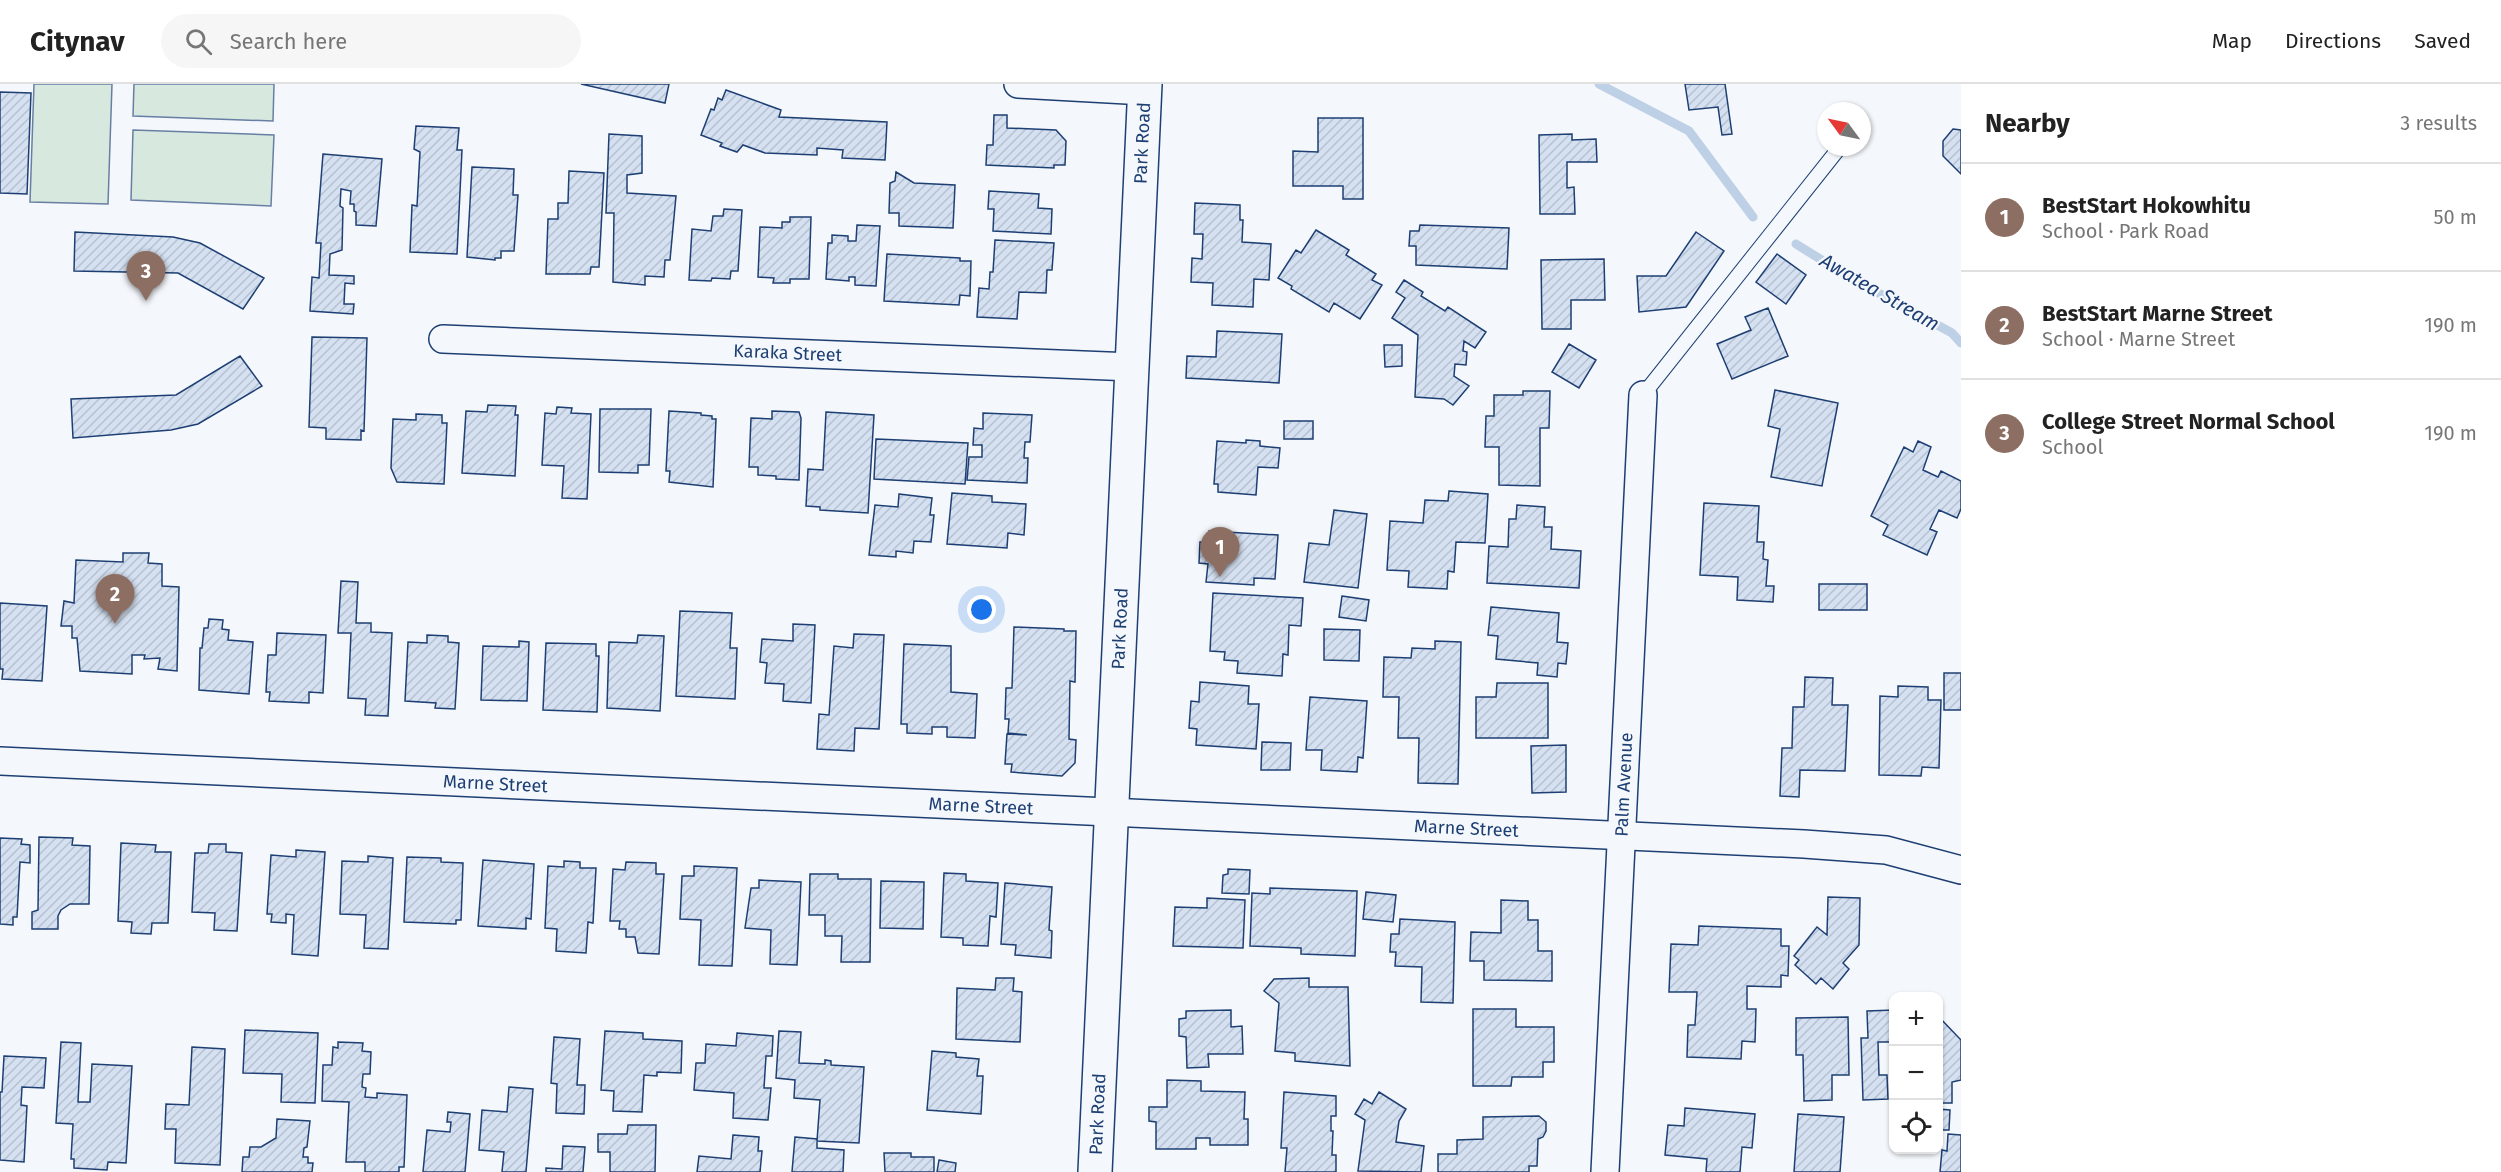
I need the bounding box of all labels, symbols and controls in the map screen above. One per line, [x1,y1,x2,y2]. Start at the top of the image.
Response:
search box [161,14,581,68]
text: Citynav [30,25,125,58]
icon: search [182,25,215,58]
text: Search here [230,28,347,55]
text: Map [2212,28,2252,54]
text: Directions [2285,28,2381,54]
text: Saved [2414,28,2471,54]
street label: Park Road [1129,102,1155,184]
north arrow [1817,102,1871,156]
text: Nearby [1985,108,2070,139]
text: 3 results [2400,111,2477,135]
text: BestStart Hokowhitu [2042,192,2251,219]
text: 1 [2000,205,2009,229]
text: 50 m [2433,205,2477,229]
text: School · Park Road [2042,219,2210,243]
water label: Awatea Stream [1815,248,1944,336]
pin: 3 [126,252,166,301]
text: BestStart Marne Street [2042,300,2272,327]
text: 2 [1999,313,2010,337]
text: 190 m [2424,313,2477,337]
text: School · Marne Street [2042,327,2235,351]
street label: Karaka Street [733,340,843,366]
text: College Street Normal School [2042,408,2335,435]
text: 3 [1999,421,2010,445]
text: 190 m [2424,421,2477,445]
text: School [2042,435,2103,459]
pin: 1 [1200,528,1240,577]
pin: 2 [96,574,134,624]
street label: Park Road [1107,587,1133,670]
your location [967,595,996,624]
street label: Palm Avenue [1610,732,1637,837]
street label: Marne Street [443,770,549,797]
street label: Marne Street [928,793,1034,820]
street label: Marne Street [1414,815,1520,842]
map controls [1889,992,1943,1154]
button: + [1889,992,1943,1046]
button: − [1889,1046,1943,1100]
street label: Park Road [1085,1073,1111,1155]
button: locate [1889,1100,1943,1154]

